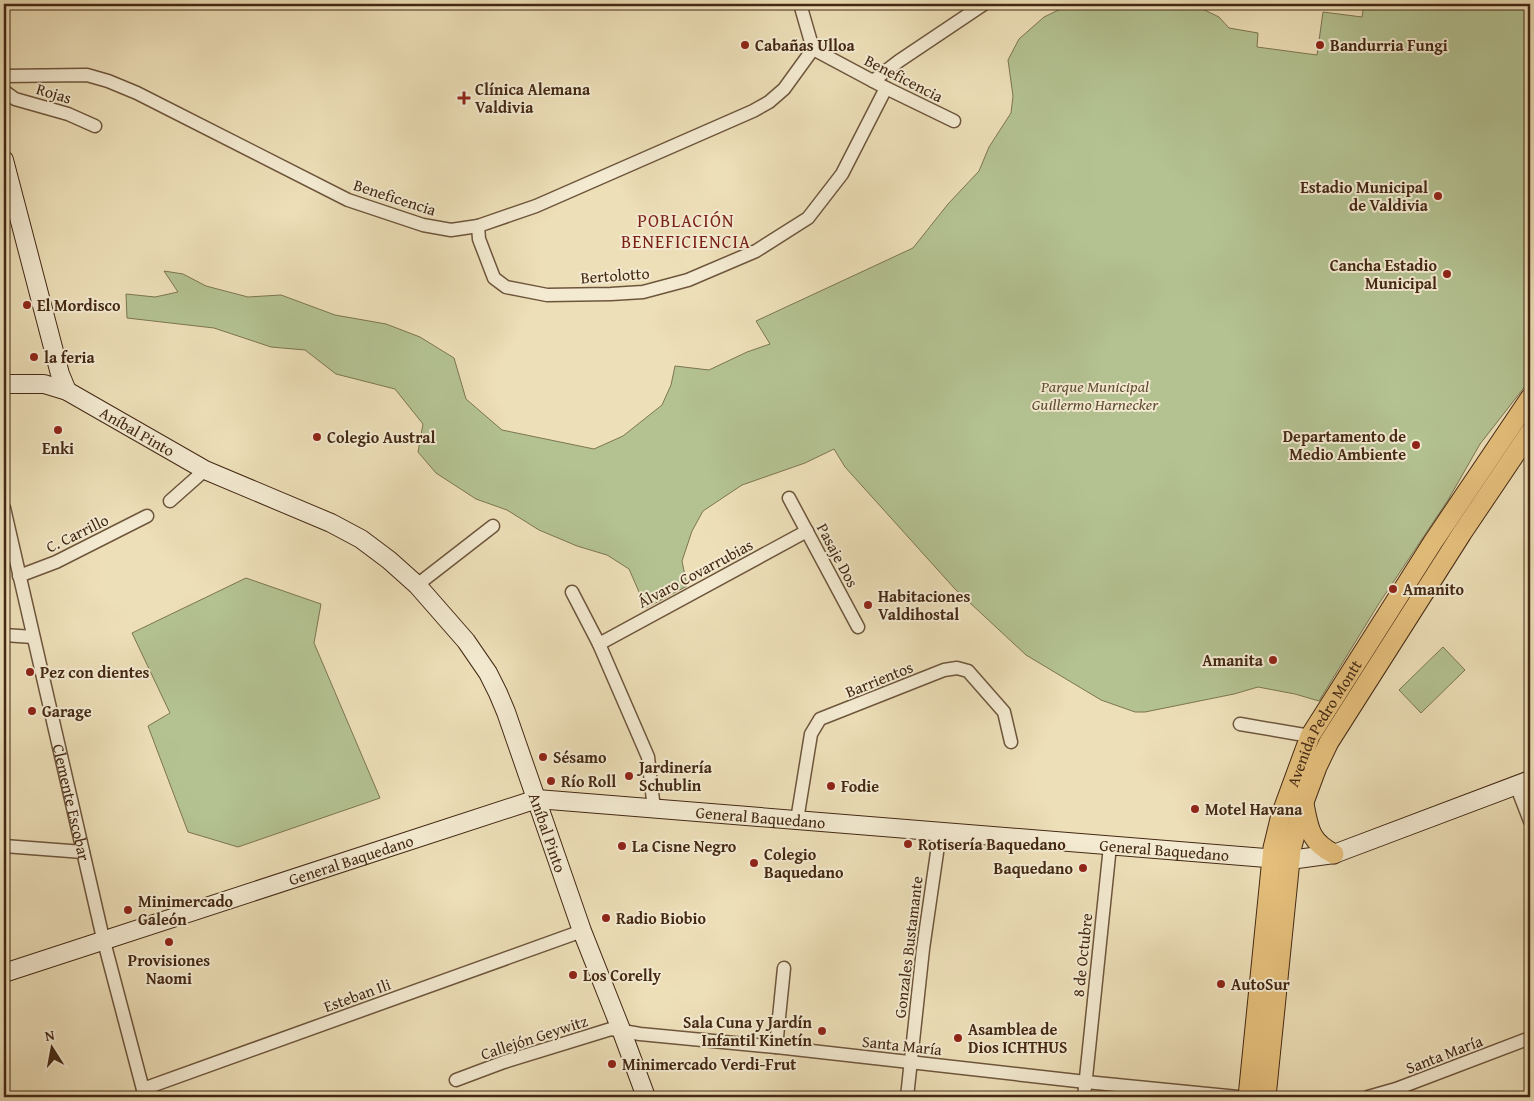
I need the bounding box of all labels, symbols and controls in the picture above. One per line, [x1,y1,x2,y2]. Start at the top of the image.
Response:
place label: Cabañas Ulloa [755,33,855,57]
place label: Bandurria Fungi [1330,33,1448,57]
marker: Cabañas Ulloa [739,39,751,51]
marker: Bandurria Fungi [1314,39,1326,51]
street label: Beneficencia [860,48,948,108]
street label: Rojas [33,76,75,110]
place label: Clínica Alemana Valdivia [475,77,591,119]
marker: Clínica Alemana Valdivia [457,91,471,105]
street label: Beneficencia [351,172,440,222]
place label: Estadio Municipal de Valdivia [1300,175,1429,217]
marker: Estadio Municipal de Valdivia [1432,190,1444,202]
district label: POBLACIÓN BENEFICIENCIA [621,207,751,255]
place label: Cancha Estadio Municipal [1330,253,1437,295]
street label: Bertolotto [580,261,650,289]
marker: Cancha Estadio Municipal [1441,268,1453,280]
place label: El Mordisco [37,293,121,317]
marker: El Mordisco [21,299,33,311]
place label: la feria [44,345,95,369]
marker: la feria [28,351,40,363]
park label: Parque Municipal Guillermo Harnecker [1032,374,1159,416]
street label: Aníbal Pinto [95,400,179,462]
marker: Enki [52,424,64,436]
place label: Departamento de Medio Ambiente [1283,424,1406,466]
place label: Colegio Austral [327,425,436,449]
marker: Colegio Austral [311,431,323,443]
place label: Enki [42,436,74,460]
marker: Departamento de Medio Ambiente [1410,439,1422,451]
street label: C. Carrillo [42,507,112,559]
street label: Pasaje Dos [811,519,865,591]
street label: Álvaro Covarrubias [633,532,757,614]
place label: Amanito [1403,577,1465,601]
marker: Amanito [1387,583,1399,595]
place label: Habitaciones Valdihostal [878,584,970,626]
marker: Habitaciones Valdihostal [862,599,874,611]
place label: Amanita [1202,648,1264,672]
marker: Amanita [1267,654,1279,666]
street label: Barrientos [842,655,916,703]
street label: Avenida Pedro Montt [1280,655,1368,790]
place label: Pez con dientes [40,660,150,684]
marker: Pez con dientes [24,666,36,678]
place label: Garage [42,699,92,723]
marker: Garage [26,705,38,717]
street label: Clemente Escobar [47,742,97,863]
place label: Sésamo [553,745,607,769]
marker: Sésamo [537,751,549,763]
place label: Jardinería Schublin [636,755,713,797]
place label: Río Roll [561,769,616,793]
marker: Jardinería Schublin [623,770,635,782]
place label: Fodie [841,774,879,798]
marker: Río Roll [545,775,557,787]
marker: Fodie [825,780,837,792]
street label: Aníbal Pinto [523,789,573,876]
place label: Motel Havana [1205,797,1303,821]
street label: General Baquedano [695,800,826,834]
marker: Motel Havana [1189,803,1201,815]
street label: General Baquedano [285,828,416,891]
place label: Rotisería Baquedano [918,832,1066,856]
street label: General Baquedano [1099,833,1230,867]
place label: La Cisne Negro [632,834,737,858]
marker: Rotisería Baquedano [902,838,914,850]
marker: La Cisne Negro [616,840,628,852]
place label: Colegio Baquedano [764,842,844,884]
place label: Baquedano [994,856,1073,880]
marker: Colegio Baquedano [748,857,760,869]
marker: Baquedano [1077,862,1089,874]
street label: Gonzales Bustamante [887,875,929,1019]
place label: Minimercado Galeón [138,889,234,931]
marker: Minimercado Galeón [122,904,134,916]
place label: Radio Biobio [616,906,706,930]
marker: Radio Biobio [600,912,612,924]
street label: 8 de Octubre [1066,912,1098,998]
marker: Provisiones Naomi [163,936,175,948]
place label: Provisiones Naomi [128,948,210,990]
place label: Los Corelly [583,963,662,987]
marker: Los Corelly [567,969,579,981]
street label: Esteban Ili [320,972,394,1018]
place label: AutoSur [1231,972,1291,996]
marker: AutoSur [1215,978,1227,990]
street label: Callejón Geywitz [477,1008,591,1066]
place label: Sala Cuna y Jardín Infantil Kinetín [683,1010,813,1052]
place label: Asamblea de Dios ICHTHUS [968,1017,1068,1059]
north arrow [28,1024,78,1074]
text: N [43,1024,57,1046]
marker: Sala Cuna y Jardín Infantil Kinetín [816,1025,828,1037]
street label: Santa María [1402,1028,1486,1080]
street label: Santa María [861,1029,944,1061]
marker: Asamblea de Dios ICHTHUS [952,1032,964,1044]
place label: Minimercado Verdi-Frut [622,1052,796,1076]
marker: Minimercado Verdi-Frut [606,1058,618,1070]

